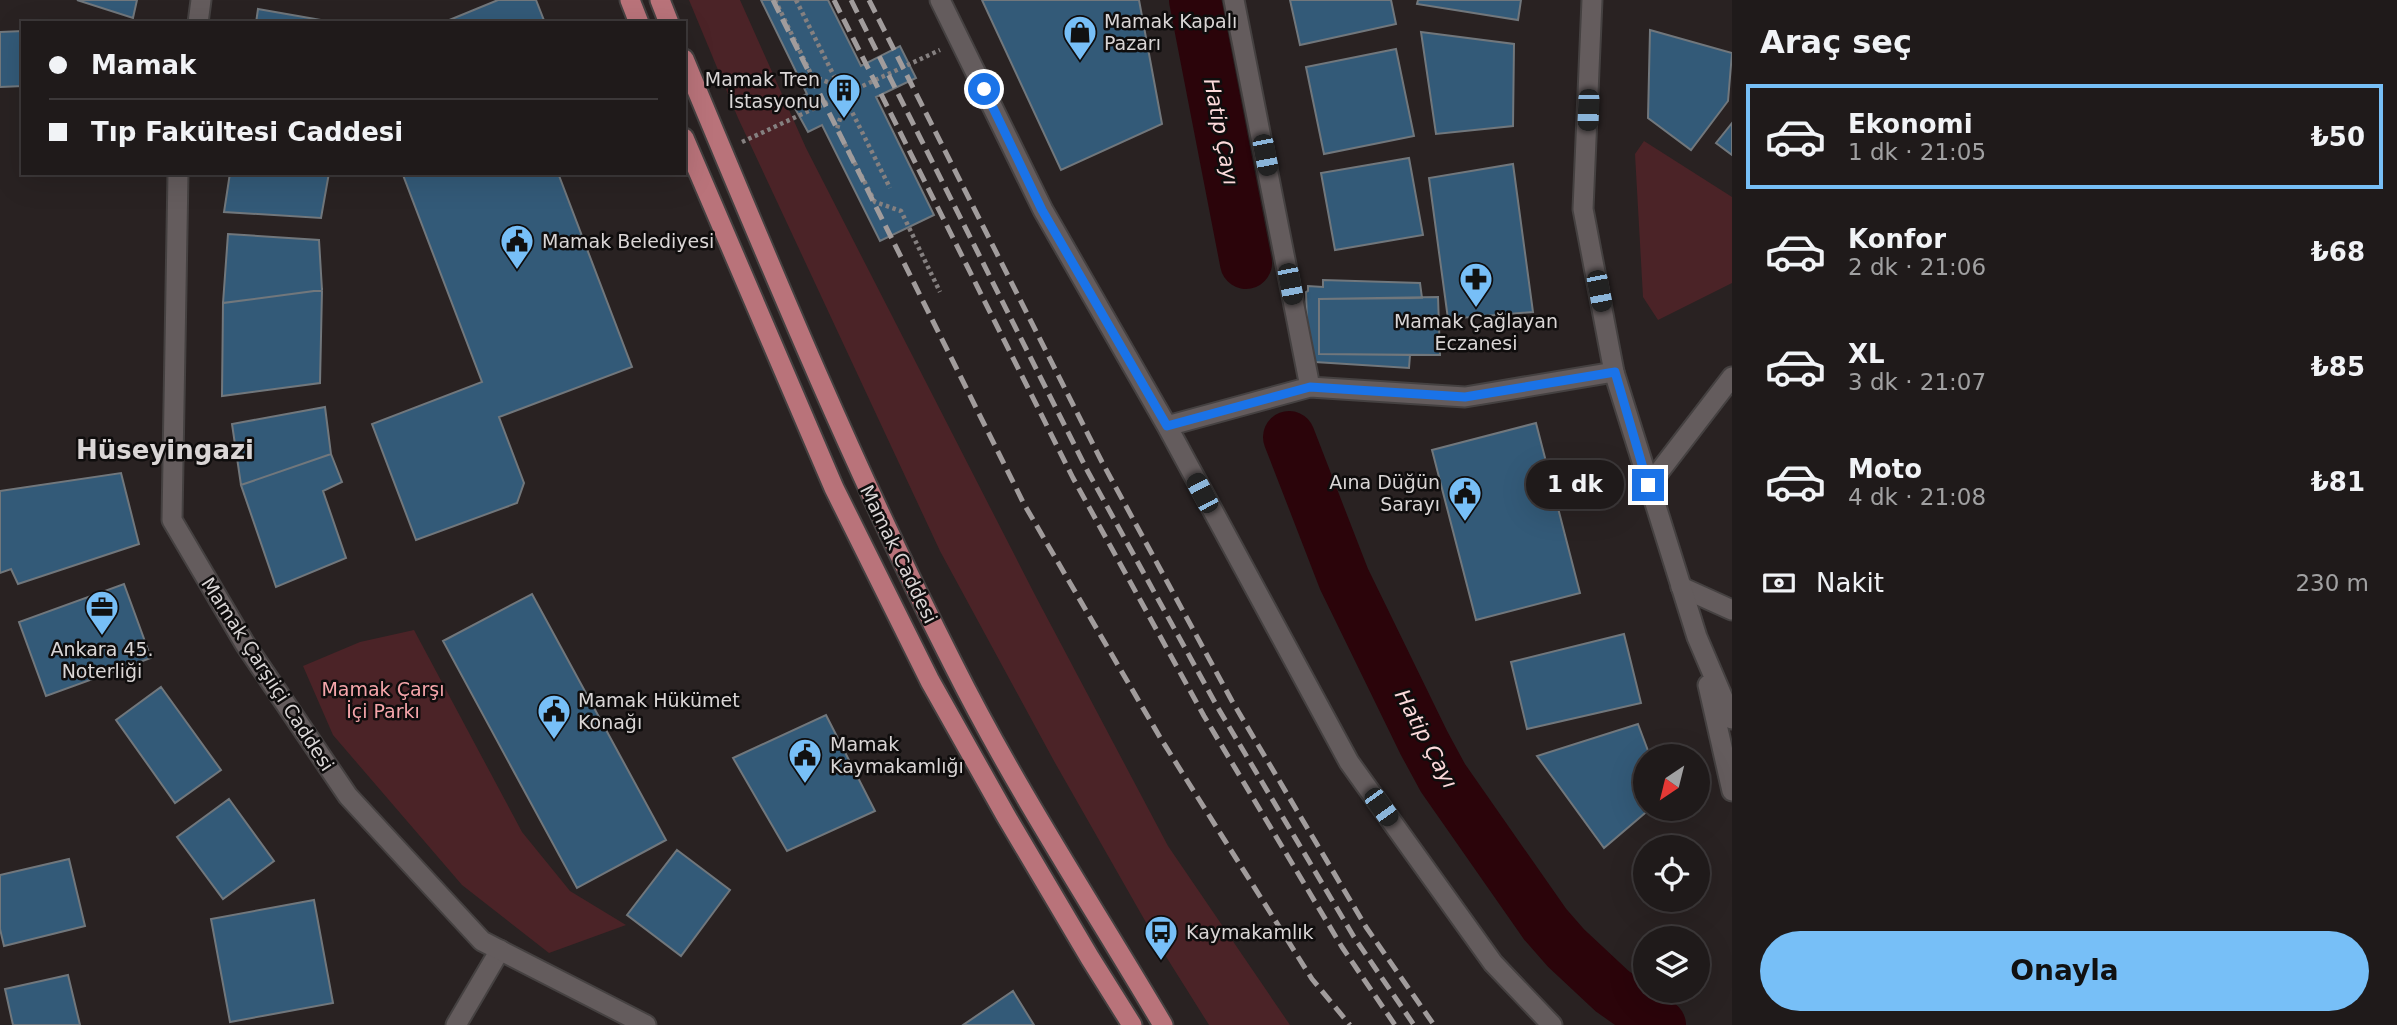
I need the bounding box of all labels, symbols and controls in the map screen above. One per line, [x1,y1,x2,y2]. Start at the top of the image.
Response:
place label: Mamak Kapalı Pazarı [1104,10,1237,54]
shop icon: Mamak Kapalı Pazarı [1061,13,1099,62]
text: Araç seç [1760,23,1912,61]
text: Mamak [91,50,196,80]
place label: Mamak Tren İstasyonu [705,68,820,112]
building icon: Mamak Tren İstasyonu [825,71,863,120]
route start [968,73,1000,105]
water label: Hatip Çayı [1199,76,1243,188]
car [1577,89,1600,131]
icon: car [1764,105,1827,168]
text: Ekonomi [1848,109,1973,139]
text: Tıp Fakültesi Caddesi [91,117,403,147]
text: ₺50 [2311,122,2365,152]
car [1251,132,1280,178]
text: 1 dk · 21:05 [1848,139,1986,165]
icon: car [1764,220,1827,283]
public building icon: Mamak Belediyesi [498,222,536,271]
text: Konfor [1848,224,1946,254]
place label: Mamak Belediyesi [542,230,714,252]
text: ₺68 [2311,237,2365,267]
text: 2 dk · 21:06 [1848,254,1986,280]
pharmacy icon: Mamak Çağlayan Eczanesi [1457,260,1495,309]
car [1276,261,1305,307]
car [1585,268,1614,314]
place label: Mamak Çağlayan Eczanesi [1394,310,1558,354]
icon: car [1764,335,1827,398]
text: XL [1848,339,1885,369]
text: ₺85 [2311,352,2365,382]
text: 3 dk · 21:07 [1848,369,1986,395]
district label: Hüseyingazi [76,435,254,465]
icon: car [1764,450,1827,513]
text: Moto [1848,454,1922,484]
callout: 1 dk [1526,461,1624,510]
text: ₺81 [2311,467,2365,497]
route end [1632,469,1664,501]
car [1183,470,1222,516]
place label: Aına Düğün Sarayı [1329,471,1440,515]
text: 1 dk [1547,471,1603,497]
public building icon: Aına Düğün Sarayı [1446,474,1484,523]
street label: Mamak Caddesi [856,481,942,627]
text: 4 dk · 21:08 [1848,484,1986,510]
icon: cash [1760,564,1798,602]
text: Nakit [1816,568,1884,598]
text: 230 m [2295,570,2369,596]
street label: Mamak Çarşıiçi Caddesi [197,573,339,775]
office icon: Ankara 45. Noterliği [83,588,121,637]
place label: Ankara 45. Noterliği [50,638,154,682]
park label: Mamak Çarşı İçi Parkı [321,678,445,722]
water label: Hatip Çayı [1390,685,1462,793]
place label: Mamak Hükümet Konağı [578,689,740,733]
public building icon: Mamak Hükümet Konağı [535,692,573,741]
place label: Mamak Kaymakamlığı [830,733,964,777]
public building icon: Mamak Kaymakamlığı [786,736,824,785]
north arrow [1633,744,1710,821]
map controls [1633,744,1710,1003]
car [1361,784,1402,830]
button: locate [1633,835,1710,912]
bus stop icon: Kaymakamlık [1142,913,1180,962]
place label: Kaymakamlık [1186,921,1314,943]
button: layers [1633,926,1710,1003]
button: Onayla [1760,931,2369,1011]

